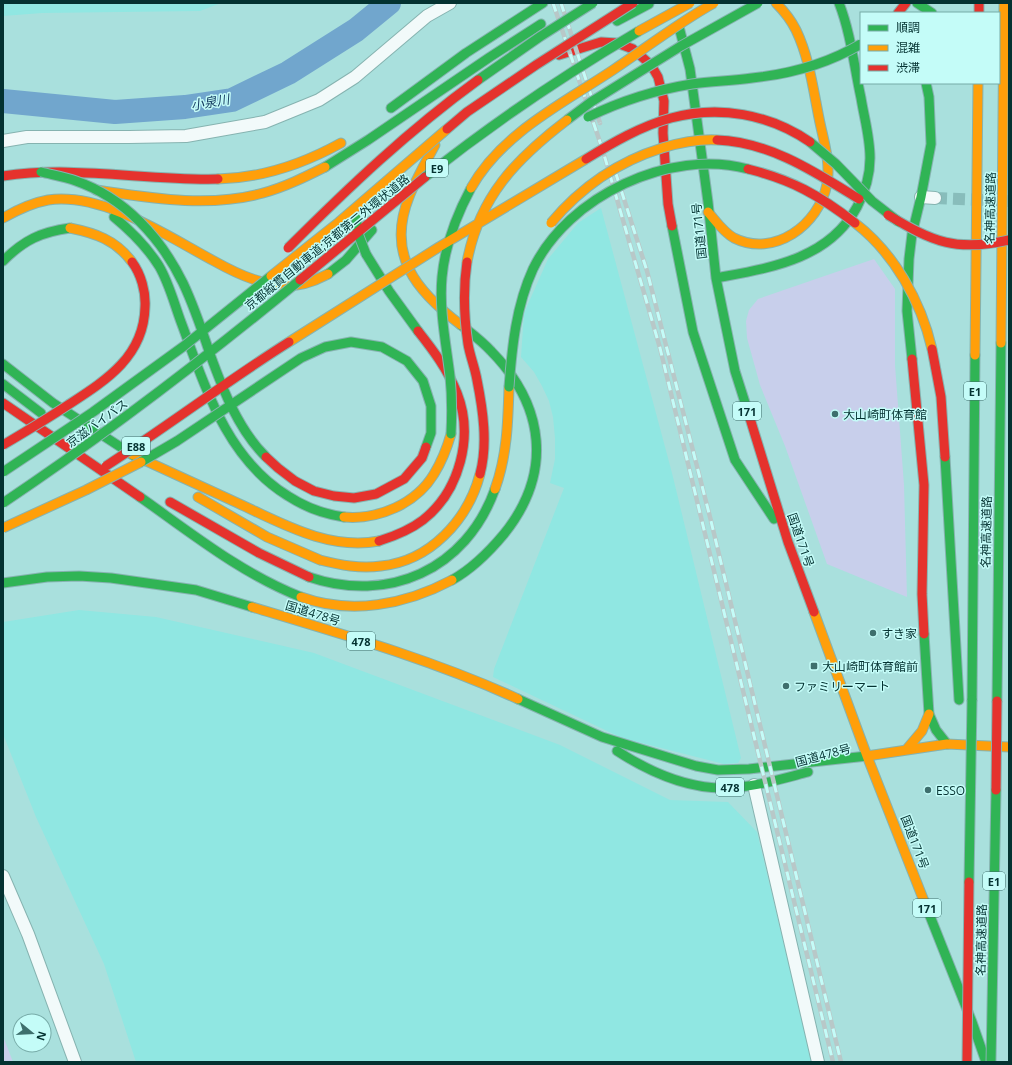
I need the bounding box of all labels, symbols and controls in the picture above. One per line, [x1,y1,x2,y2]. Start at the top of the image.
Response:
legend [860,12,1000,84]
text: 順調 [896,19,920,36]
text: 混雑 [896,39,920,56]
text: 渋滞 [896,59,920,76]
water label: 小泉川 [189,89,233,114]
road number: E9 [426,159,448,177]
street label: 京都縦貫自動車道;京都第二外環状道路 [241,170,413,314]
street label: 名神高速道路 [981,172,999,244]
street label: 国道171号 [688,202,710,260]
road number: E1 [964,382,986,400]
street label: 京滋バイパス [63,395,131,451]
road number: 171 [733,402,761,420]
place label: 大山崎町体育館 [843,406,927,423]
marker: 大山崎町体育館 [830,409,840,419]
road number: E88 [122,437,150,455]
street label: 名神高速道路 [977,496,995,568]
street label: 国道171号 [784,510,818,570]
street label: 国道478号 [283,597,343,629]
place label: すき家 [881,625,917,642]
marker: すき家 [868,628,878,638]
road number: 478 [347,632,375,650]
place label: 大山崎町体育館前 [822,658,918,675]
marker: 大山崎町体育館前 [809,661,819,671]
place label: ファミリーマート [794,678,890,695]
marker: ファミリーマート [781,681,791,691]
street label: 国道478号 [793,739,853,771]
road number: 478 [716,778,744,796]
place label: ESSO [936,782,965,799]
marker: ESSO [923,785,933,795]
street label: 国道171号 [897,813,933,871]
road number: E1 [983,872,1005,890]
road number: 171 [913,899,941,917]
street label: 名神高速道路 [972,904,990,976]
north arrow [12,1013,52,1053]
text: N [33,1030,51,1043]

